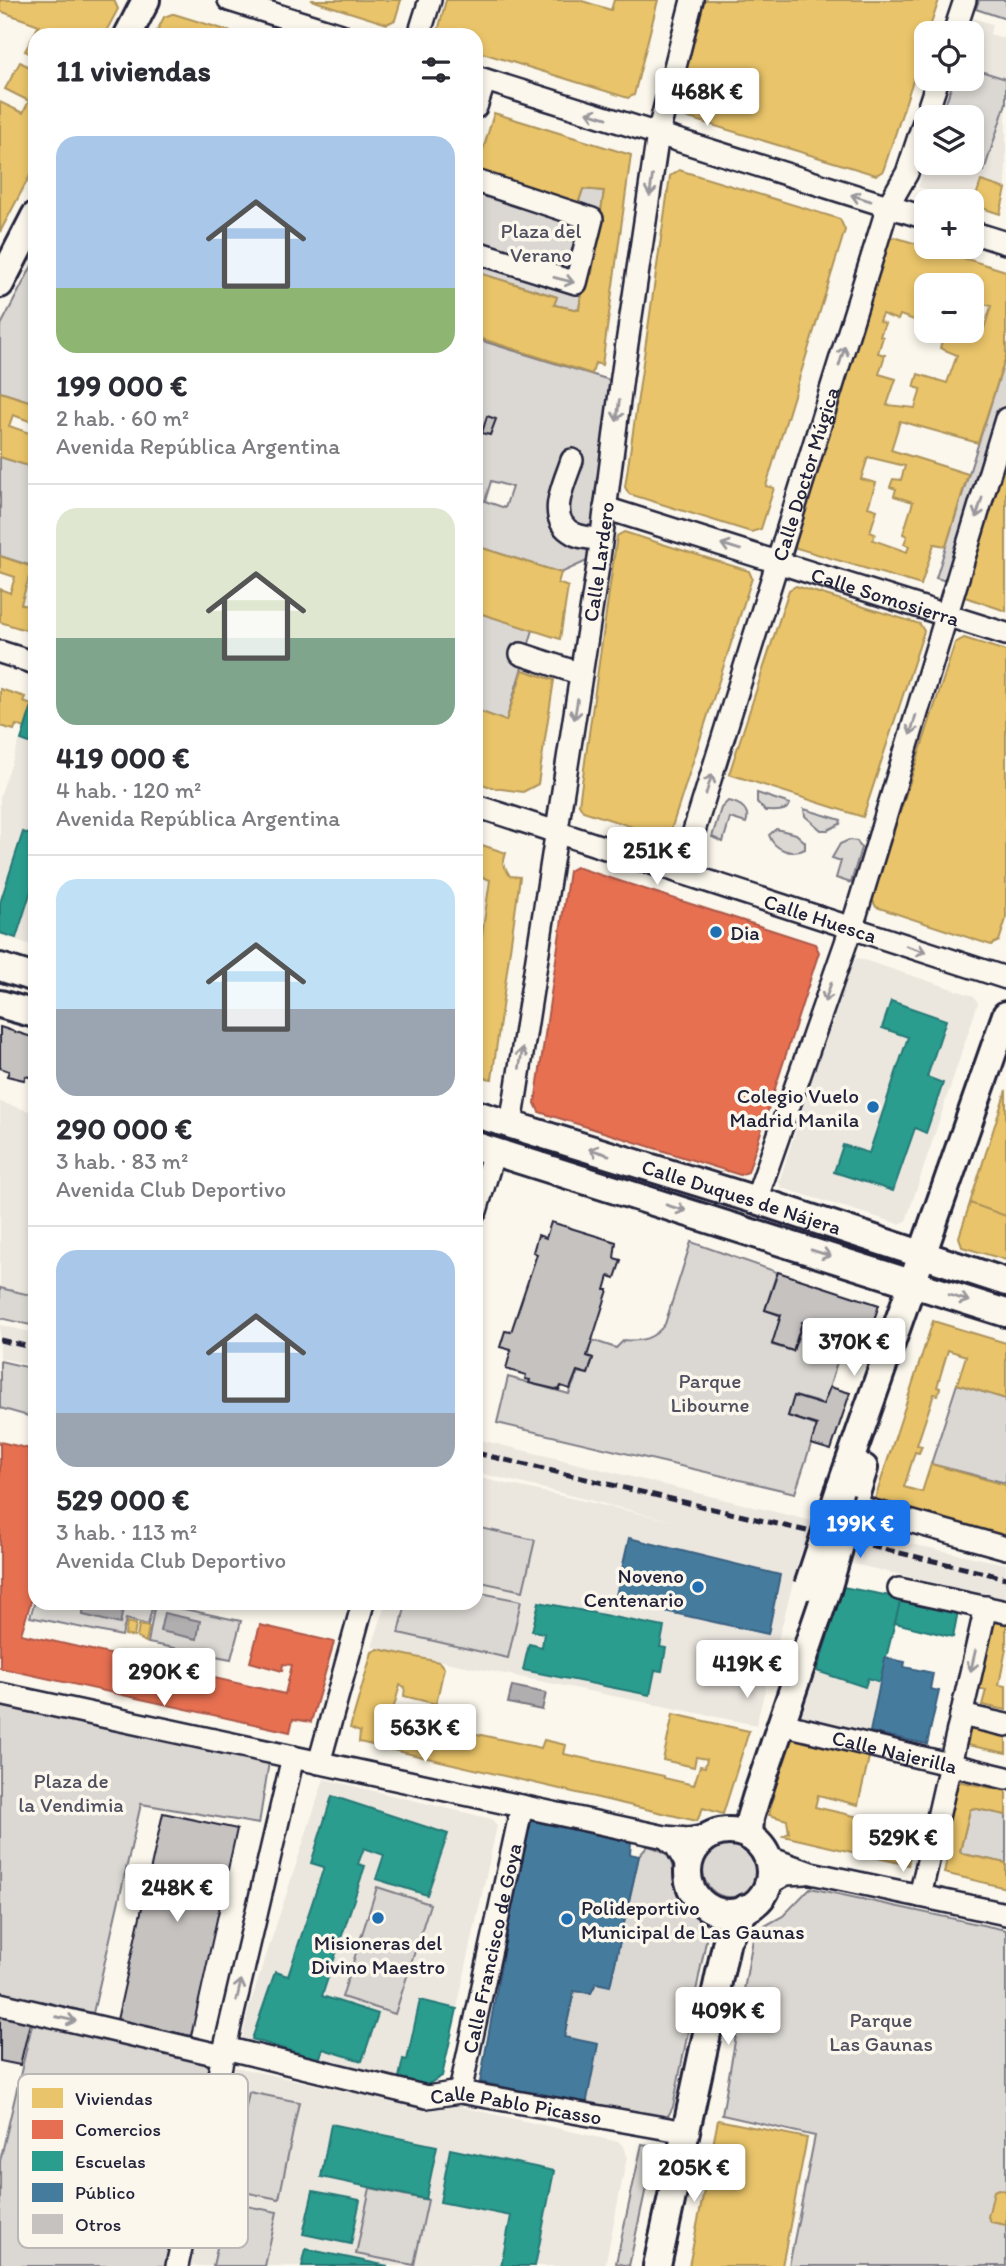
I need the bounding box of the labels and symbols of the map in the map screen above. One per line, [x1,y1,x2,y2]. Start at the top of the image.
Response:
pin: 468K € [650,68,764,128]
one-way arrow [586,108,608,120]
one-way arrow [644,174,657,197]
one-way arrow [850,190,872,203]
park label: Plaza del Verano [501,218,582,267]
one-way arrow [552,274,575,287]
one-way arrow [837,346,849,368]
street label: Calle Doctor Múgica [766,383,844,564]
one-way arrow [611,399,624,422]
one-way arrow [971,496,984,518]
street label: Calle Lardero [577,500,619,624]
one-way arrow [720,540,742,552]
street label: Calle Somosierra [808,561,963,631]
one-way arrow [569,697,582,720]
one-way arrow [905,714,918,736]
one-way arrow [703,773,716,795]
pin: 251K € [600,828,714,887]
street label: Calle Huesca [761,888,880,948]
place label: Dia [730,920,760,945]
marker: Dia [708,924,724,940]
one-way arrow [905,943,927,956]
one-way arrow [821,981,834,1003]
one-way arrow [515,1047,528,1070]
place label: Colegio Vuelo Madrid Manila [730,1083,859,1132]
marker: Colegio Vuelo Madrid Manila [865,1099,881,1115]
one-way arrow [588,1145,610,1158]
street label: Calle Duques de Nájera [639,1153,844,1240]
one-way arrow [665,1203,687,1216]
one-way arrow [809,1248,831,1261]
one-way arrow [948,1292,970,1305]
pin: 370K € [797,1318,911,1378]
park label: Parque Libourne [670,1368,750,1417]
pin: 199K € [803,1500,917,1560]
place label: Noveno Centenario [584,1563,684,1612]
marker: Noveno Centenario [690,1579,706,1595]
pin: 419K € [690,1640,804,1700]
pin: 290K € [107,1648,221,1708]
one-way arrow [966,1649,979,1672]
pin: 563K € [368,1704,482,1764]
street label: Calle Najerilla [830,1724,960,1778]
park label: Plaza de la Vendimia [18,1768,124,1817]
pin: 529K € [846,1814,960,1874]
street label: Calle Francisco de Goya [456,1841,526,2056]
pin: 248K € [120,1864,234,1924]
place label: Polideportivo Municipal de Las Gaunas [581,1895,805,1944]
marker: Misioneras del Divino Maestro [370,1910,386,1926]
marker: Polideportivo Municipal de Las Gaunas [559,1911,575,1927]
place label: Misioneras del Divino Maestro [311,1930,445,1979]
one-way arrow [233,1979,246,2001]
pin: 409K € [671,1988,785,2047]
park label: Parque Las Gaunas [829,2007,933,2056]
one-way arrow [55,2014,77,2027]
legend [18,2074,248,2248]
street label: Calle Pablo Picasso [428,2080,604,2129]
text: Viviendas [75,2087,153,2110]
text: Comercios [75,2118,161,2141]
pin: 205K € [637,2144,751,2204]
text: Escuelas [75,2150,146,2173]
text: Público [75,2181,135,2204]
text: Otros [75,2213,121,2236]

